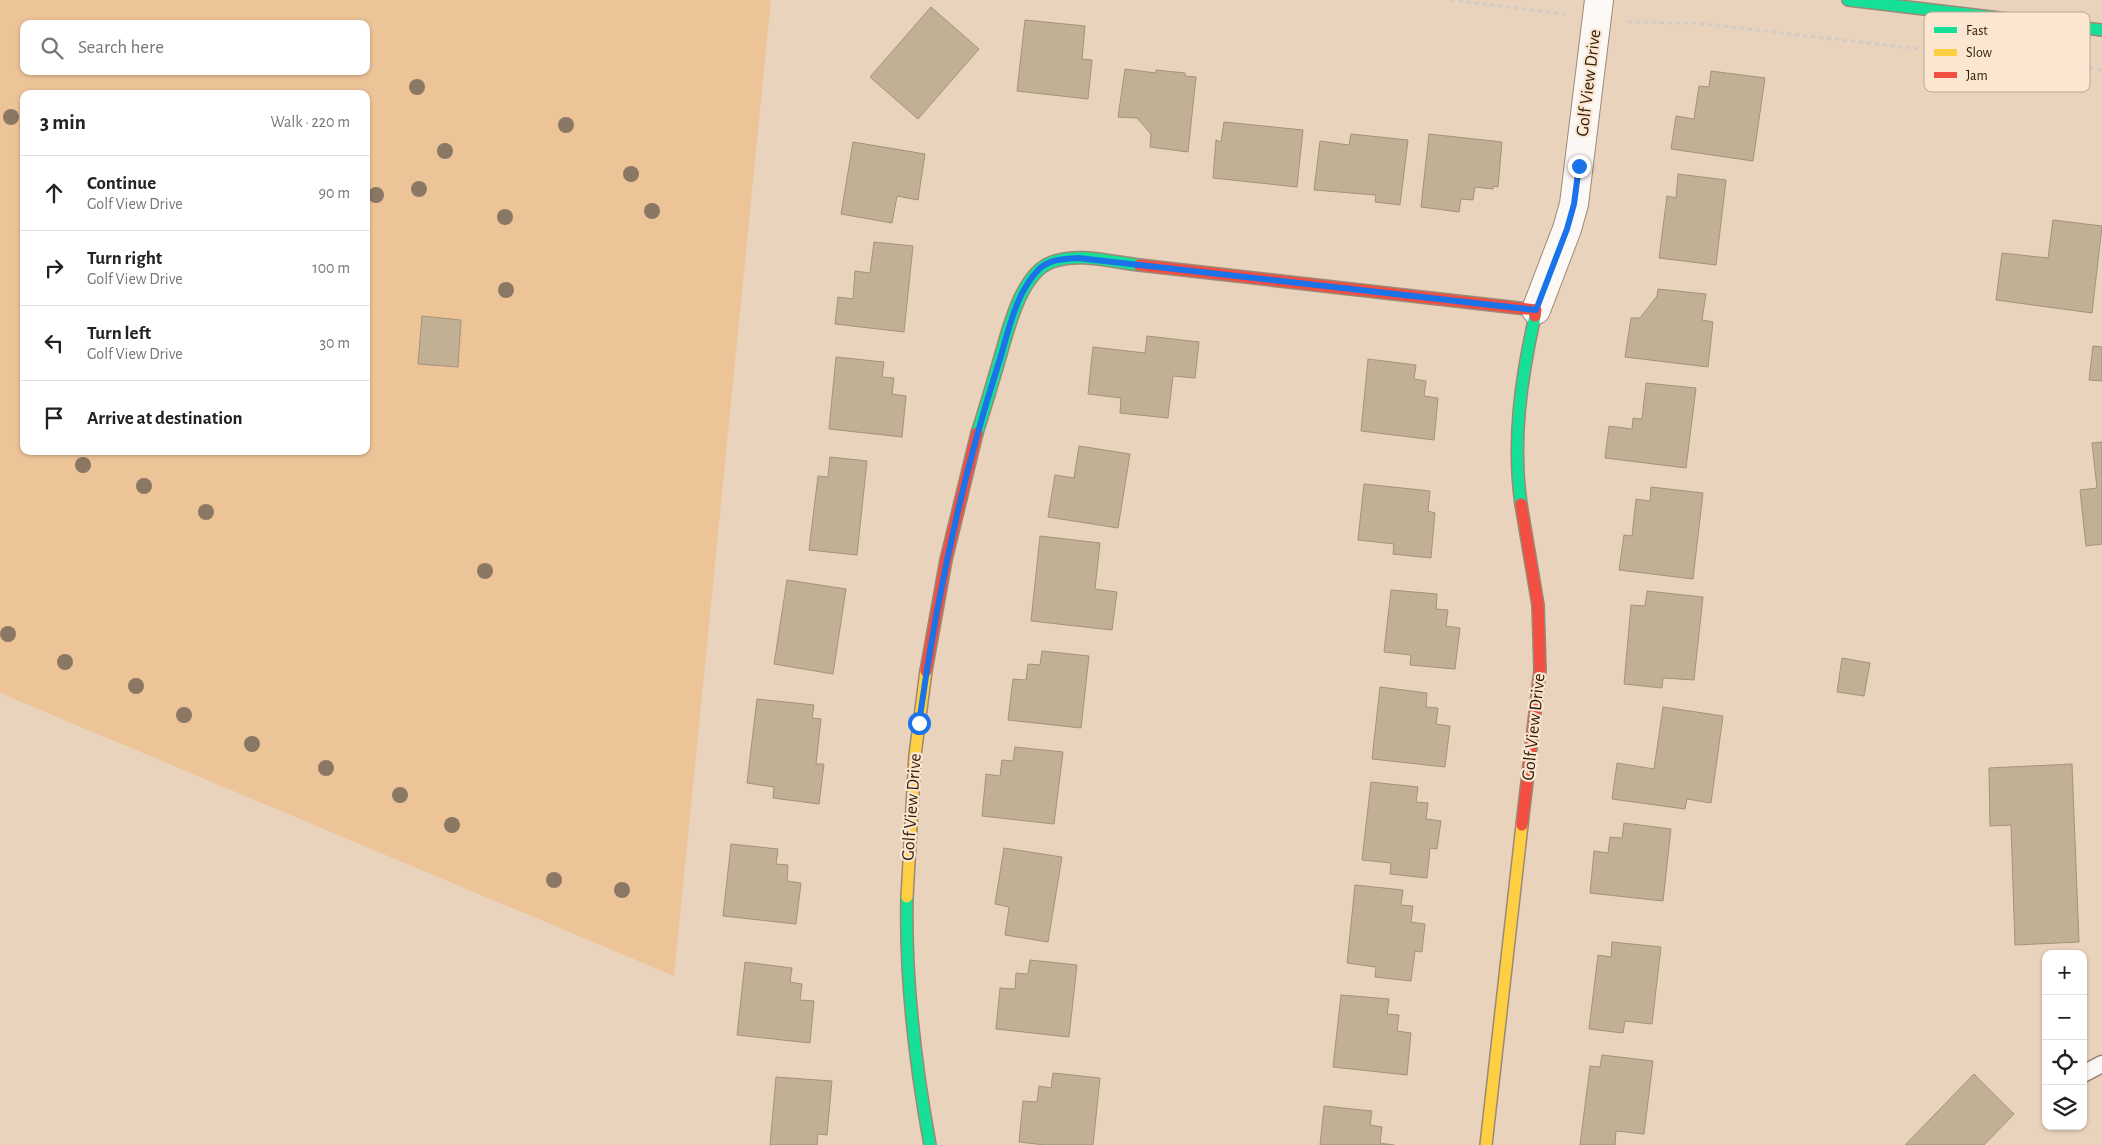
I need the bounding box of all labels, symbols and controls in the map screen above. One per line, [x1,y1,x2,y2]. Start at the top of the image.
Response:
legend [1924,12,2090,92]
search box [20,20,370,75]
text: Fast [1966,24,1988,38]
street label: Golf View Drive [1574,29,1604,137]
icon: search [38,34,66,62]
text: Search here [78,38,164,57]
text: Slow [1966,46,1993,60]
text: Jam [1966,69,1988,83]
text: 3 min [40,112,86,133]
text: Walk · 220 m [271,114,350,130]
route end [1568,155,1591,178]
text: Continue [87,174,156,193]
icon: ahead [40,179,68,207]
text: 90 m [319,185,350,201]
text: Golf View Drive [87,196,183,212]
text: Turn right [87,249,162,268]
icon: right [40,254,68,282]
text: 100 m [312,260,350,276]
text: Golf View Drive [87,271,183,287]
text: Turn left [87,324,151,343]
icon: left [40,329,68,357]
text: 30 m [320,335,350,351]
text: Golf View Drive [87,346,183,362]
icon: arrive [40,404,68,432]
text: Arrive at destination [87,409,243,428]
street label: Golf View Drive [1519,673,1549,781]
route start [908,712,931,735]
street label: Golf View Drive [899,753,925,861]
map controls [2042,950,2087,1130]
button: + [2042,950,2087,995]
button: − [2042,995,2087,1040]
button: locate [2042,1040,2087,1085]
button: layers [2042,1085,2087,1130]

